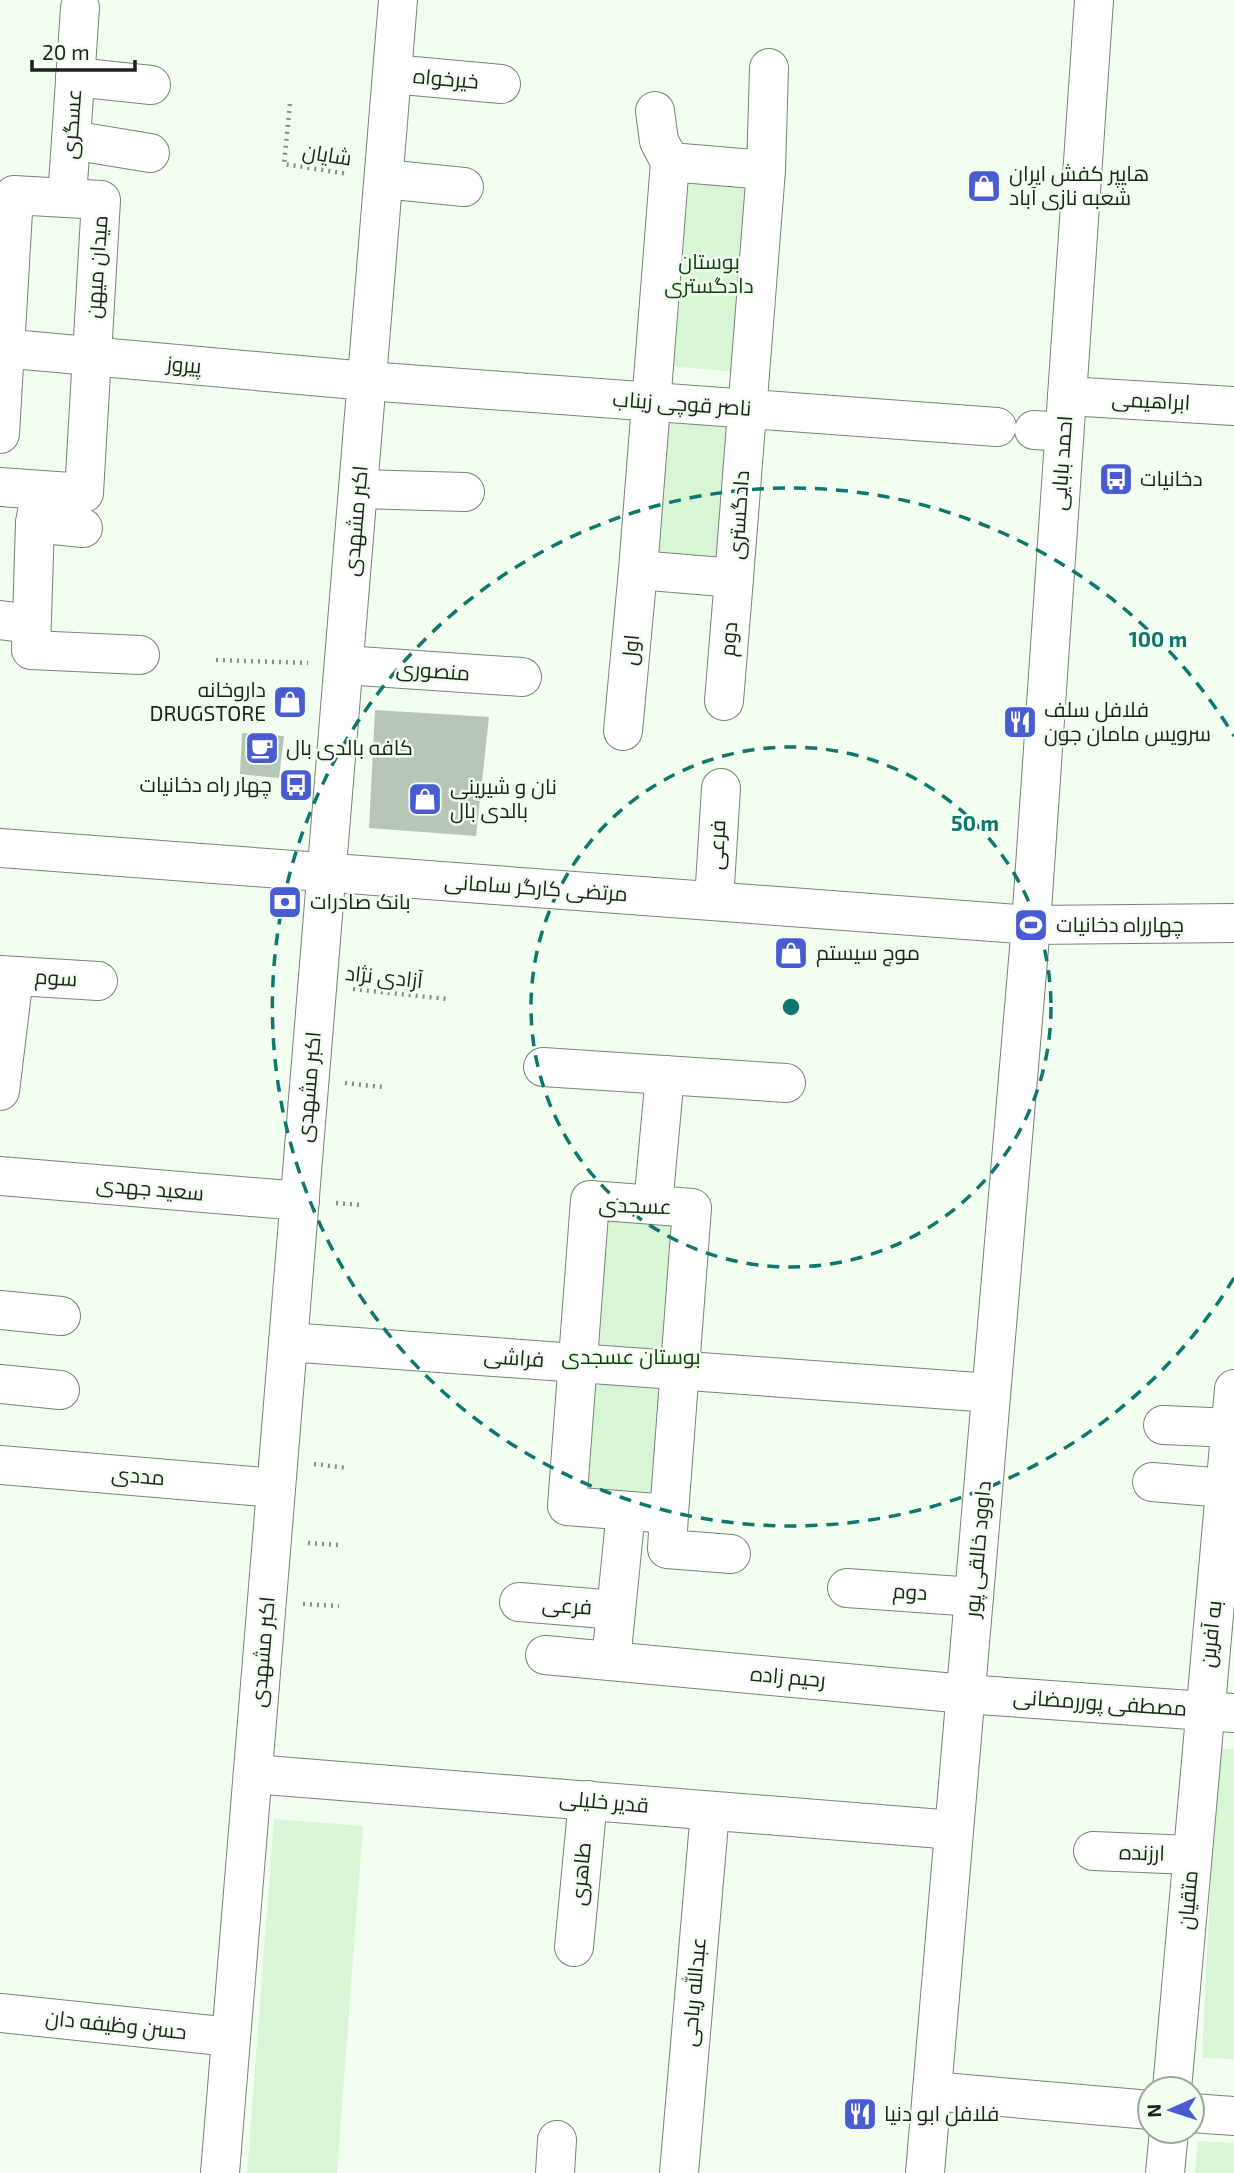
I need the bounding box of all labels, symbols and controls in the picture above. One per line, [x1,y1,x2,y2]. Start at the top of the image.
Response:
scale bar [32,28,135,72]
text: 20 m [42,39,90,64]
street label: خیرخواه [412,62,480,94]
street label: عسگری [56,88,87,160]
street label: شایان [301,137,354,172]
place label: هایپر کفش ایران شعبه نازی آباد [1009,160,1149,211]
shop icon: هایپر کفش ایران شعبه نازی آباد [965,167,1003,205]
street label: میدان میهن [79,214,114,319]
park label: بوستان دادگستری [664,248,754,299]
street label: پیروز [164,349,203,381]
street label: ناصر قوچی زیناب [612,385,752,423]
street label: ابراهیمی [1111,385,1191,416]
street label: احمد بابایی [1045,415,1078,511]
bus stop icon: دخانیات [1097,460,1135,498]
street label: اکبر مشهدی [337,464,374,578]
place label: دخانیات [1140,465,1203,490]
street label: دادگستری [722,469,755,561]
street label: دوم [714,620,744,658]
text: 100 m [1129,626,1187,651]
street label: اول [616,633,645,667]
street label: منصوری [395,654,471,687]
place label: داروخانه DRUGSTORE [149,676,266,725]
shop icon: داروخانه DRUGSTORE [271,683,309,721]
place label: فلافل سلف سرویس مامان جون [1044,696,1211,747]
restaurant icon: فلافل سلف سرویس مامان جون [1001,703,1039,741]
cafe icon: کافه بالدی بال [243,729,281,767]
place label: کافه بالدی بال [286,734,413,761]
bus stop icon: چهار راه دخانیات [277,766,315,804]
place label: چهار راه دخانیات [139,771,272,799]
place label: نان و شیرینی بالدی بال [450,773,557,824]
shop icon: نان و شیرینی بالدی بال [406,780,444,818]
text: 50 m [951,810,999,835]
street label: فرعی [702,819,731,871]
street label: مرتضی کارگر سامانی [443,868,629,907]
bank icon: بانک صادرات [266,883,304,921]
place label: بانک صادرات [310,888,411,914]
sports icon: چهارراه دخانیات [1012,906,1050,944]
place label: چهارراه دخانیات [1056,911,1184,939]
shop icon: موج سیستم [772,934,810,972]
place label: موج سیستم [816,939,920,967]
street label: آزادی نژاد [344,959,425,994]
street label: سوم [34,963,78,993]
centre of rings [779,995,803,1019]
street label: اکبر مشهدی [290,1030,327,1144]
street label: سعید جهدی [95,1170,205,1207]
street label: عسجدی [598,1191,672,1220]
street label: فراشی [483,1342,545,1373]
park label: بوستان عسجدی [561,1343,701,1370]
street label: مددی [110,1460,166,1491]
street label: داوود خالقی پور [958,1480,998,1619]
street label: دوم [892,1577,928,1607]
street label: فرعی [541,1590,593,1621]
street label: اکبر مشهدی [244,1595,281,1709]
street label: به آفرین [1194,1599,1227,1669]
street label: رحیم زاده [749,1660,827,1694]
street label: مصطفی پوررمضانی [1012,1683,1188,1723]
street label: قدیر خلیلی [558,1784,650,1819]
street label: ارزنده [1119,1838,1165,1866]
street label: طاهری [564,1841,597,1907]
street label: متقیان [1171,1869,1204,1931]
street label: عبدالله ریاحی [675,1936,712,2048]
street label: حسن وظیفه دان [44,2004,188,2045]
north arrow [1136,2075,1206,2145]
restaurant icon: فلافل ابو دنیا [841,2095,879,2133]
place label: فلافل ابو دنیا [884,2100,999,2127]
text: N [1142,2103,1165,2118]

